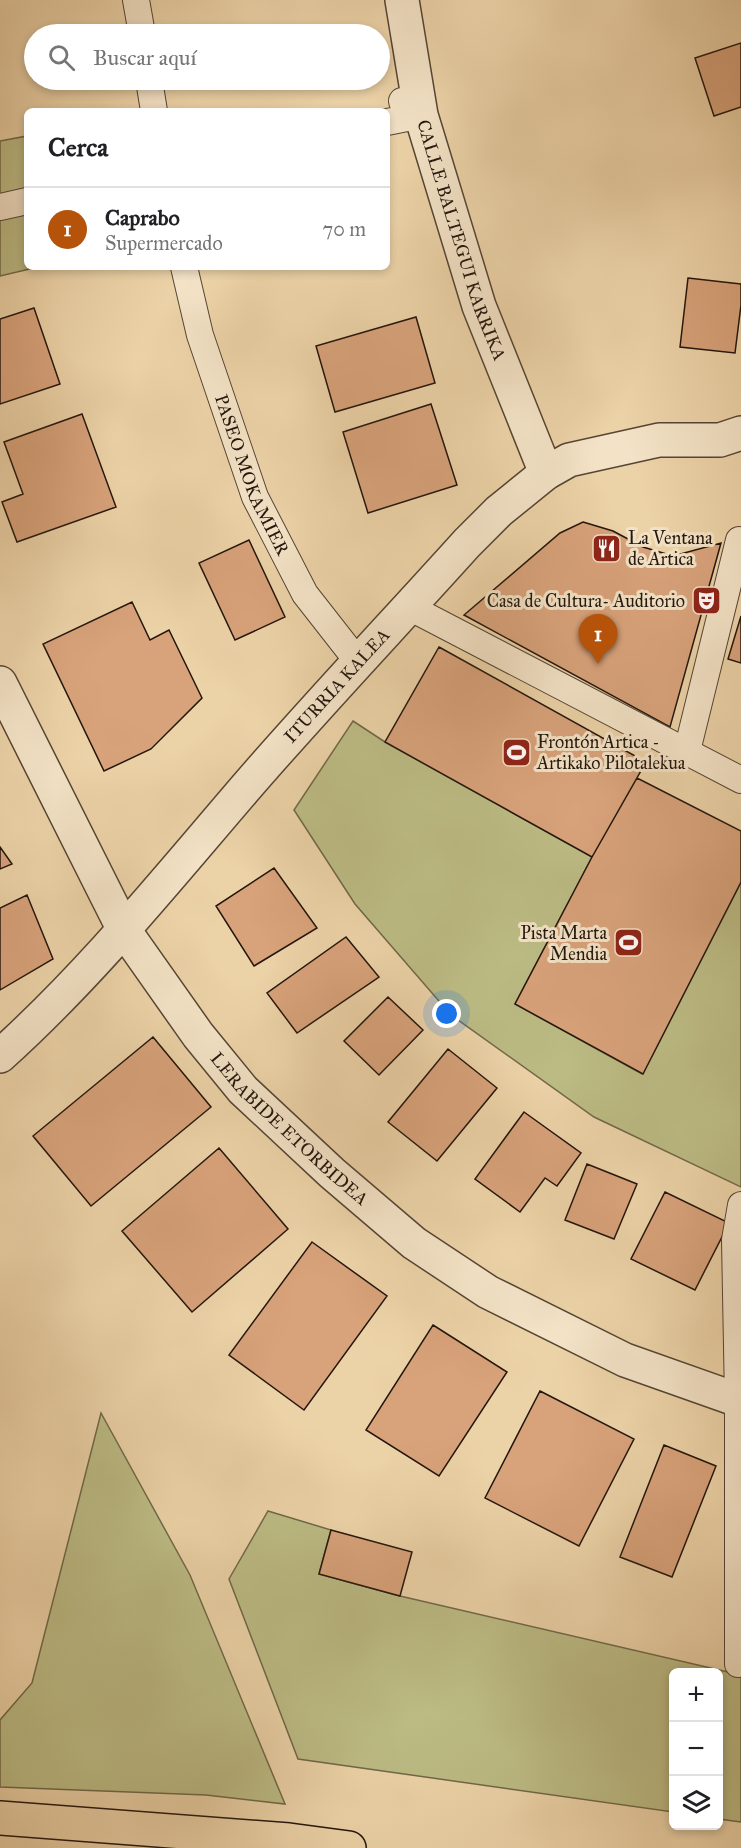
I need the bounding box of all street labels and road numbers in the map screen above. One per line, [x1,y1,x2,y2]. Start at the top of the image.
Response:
street label: CALLE BALTEGUI KARRIKA [412,117,511,364]
street label: PASEO MOKAMIER [210,391,295,560]
street label: ITURRIA KALEA [279,624,394,747]
street label: LERABIDE ETORBIDEA [206,1048,373,1210]

